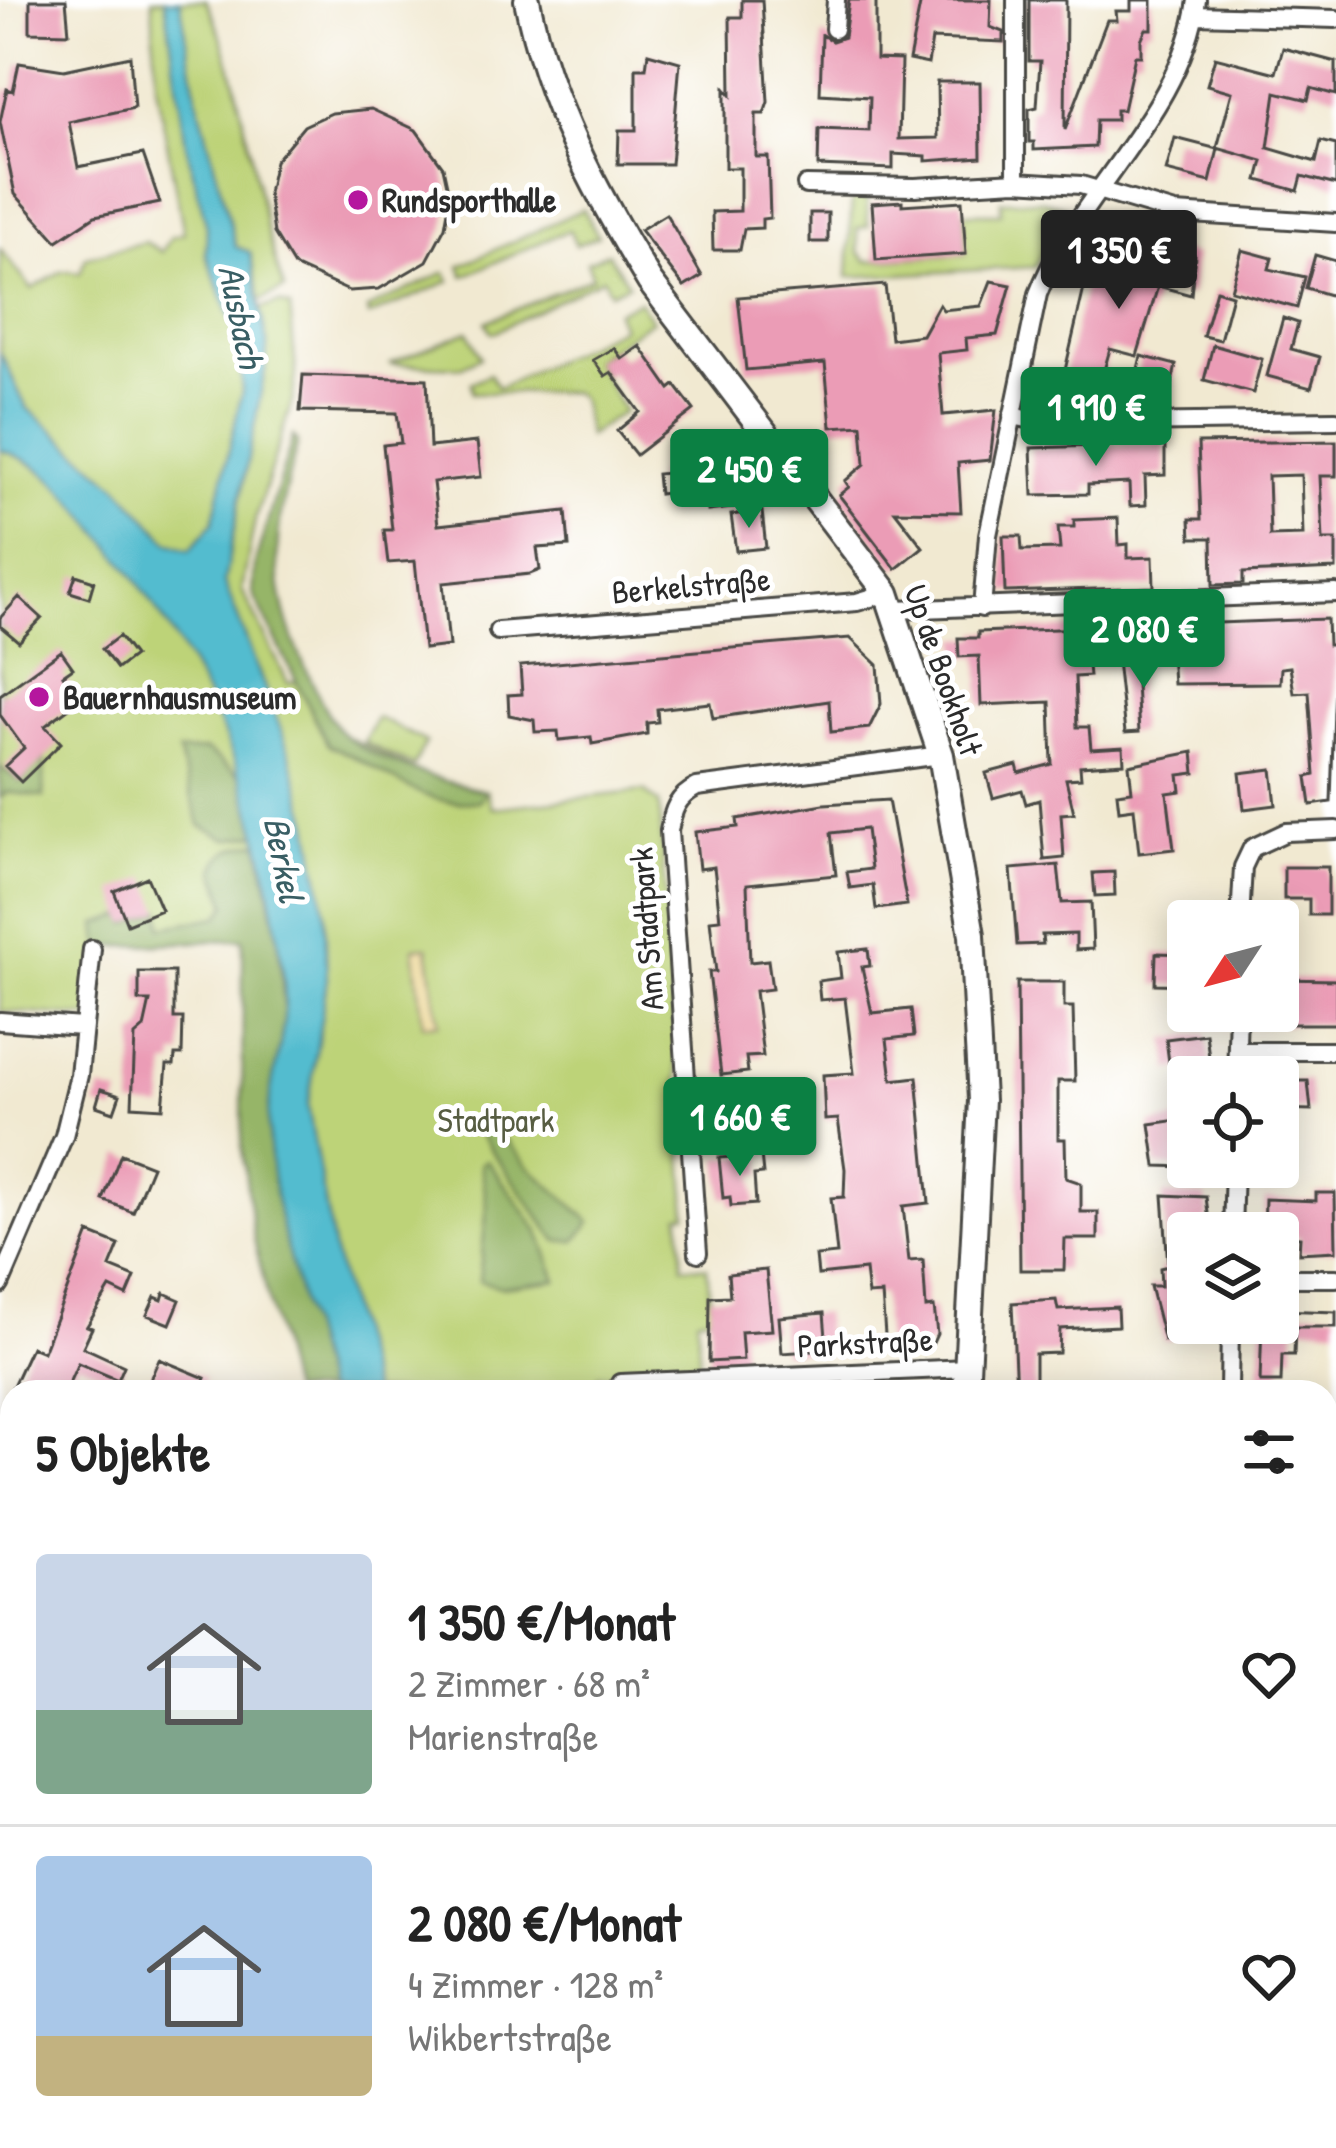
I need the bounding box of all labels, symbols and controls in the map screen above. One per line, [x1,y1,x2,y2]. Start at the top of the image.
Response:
place label: Rundsporthalle [382,178,557,224]
marker: Rundsporthalle [345,187,371,213]
pin: 1 350 € [1008,210,1230,312]
text: 1 350 € [1068,222,1170,275]
water label: Ausbach [207,260,277,375]
pin: 1 910 € [985,367,1207,469]
text: 1 910 € [1048,379,1144,432]
pin: 2 450 € [638,429,860,531]
text: 2 450 € [697,441,801,494]
street label: Berkelstraße [610,556,772,615]
street label: Up de Bookholt [893,579,994,762]
pin: 2 080 € [1033,589,1255,691]
text: 2 080 € [1091,601,1197,654]
place label: Bauernhausmuseum [63,675,296,719]
marker: Bauernhausmuseum [26,684,52,710]
water label: Berkel [253,812,317,907]
street label: Am Stadtpark [618,846,675,1012]
north arrow [1167,900,1299,1032]
map controls [1167,900,1299,1344]
button: locate [1167,1056,1299,1188]
pin: 1 660 € [629,1077,851,1179]
text: 1 660 € [690,1089,790,1142]
park label: Stadtpark [437,1098,555,1143]
button: layers [1167,1212,1299,1344]
street label: Parkstraße [796,1316,934,1369]
text: 5 Objekte [36,1418,210,1487]
icon: filters [1236,1419,1302,1485]
text: 1 350 €/Monat [408,1587,675,1656]
icon: home [132,1602,276,1746]
icon: heart [1236,1641,1302,1707]
text: 2 Zimmer · 68 m² [408,1656,650,1709]
text: Marienstraße [408,1709,598,1762]
text: 2 080 €/Monat [408,1888,681,1957]
icon: home [132,1904,276,2048]
icon: heart [1236,1943,1302,2009]
text: 4 Zimmer · 128 m² [408,1957,663,2010]
text: Wikbertstraße [408,2010,612,2063]

